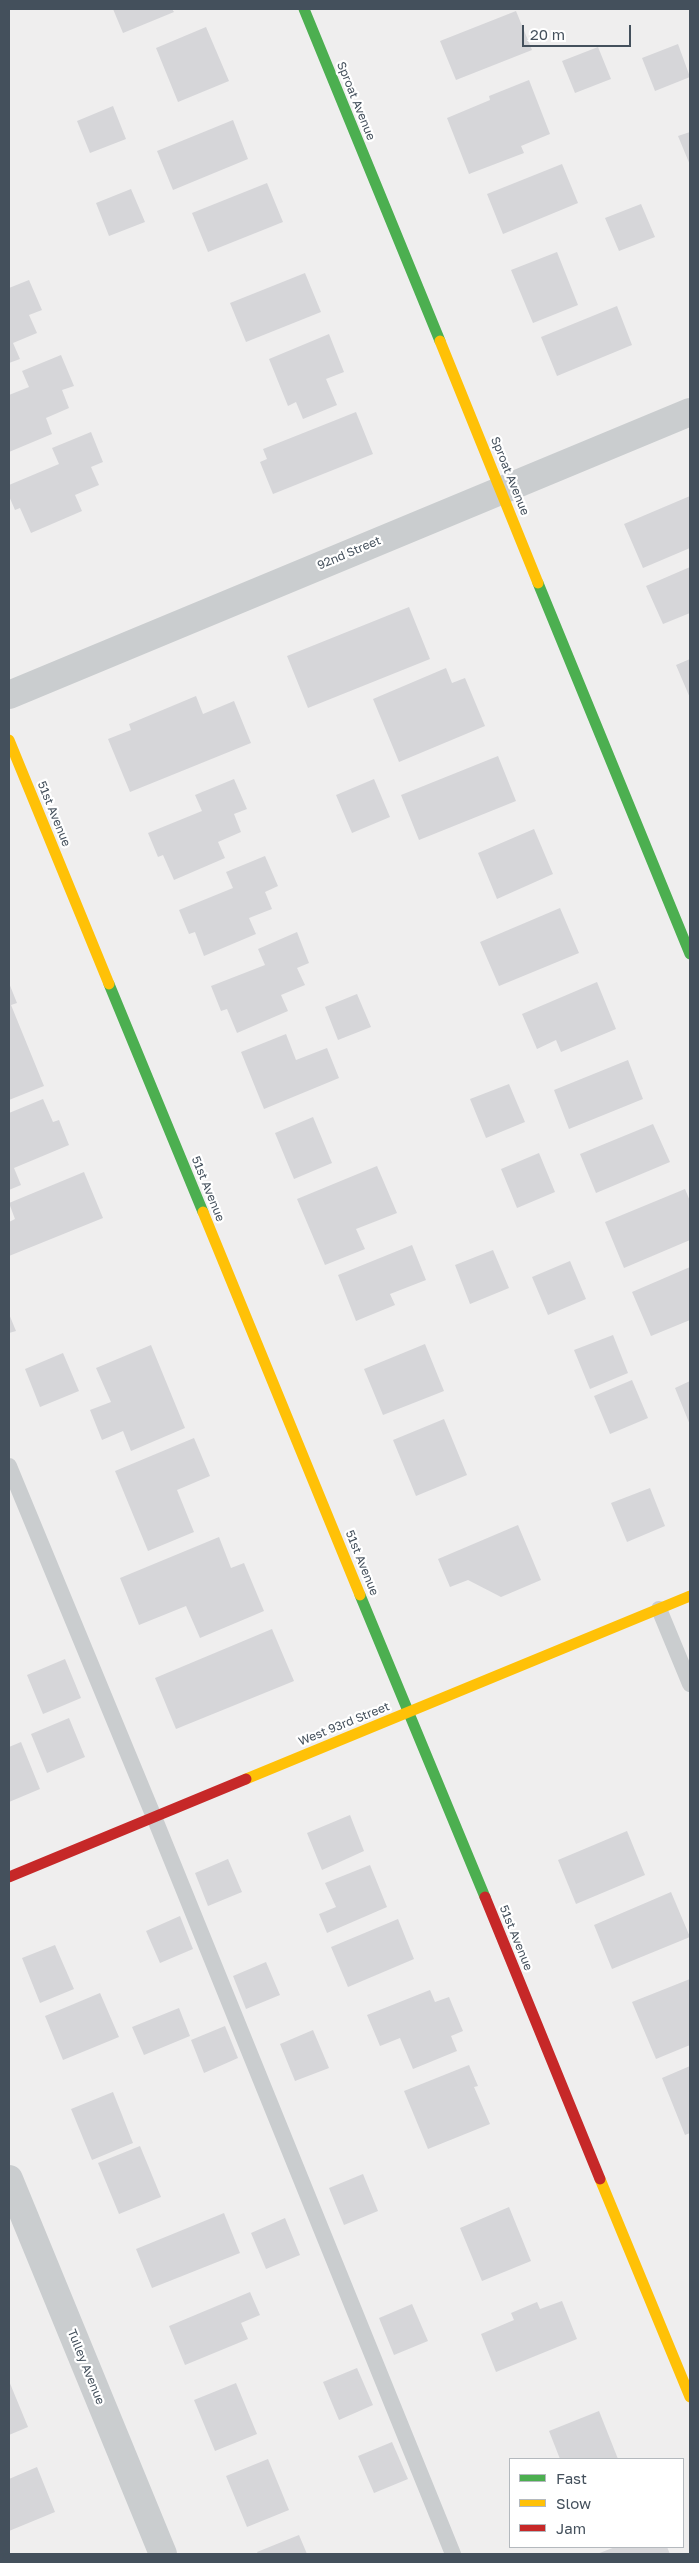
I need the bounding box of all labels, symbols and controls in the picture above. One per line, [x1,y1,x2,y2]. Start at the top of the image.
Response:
scale bar [524,15,633,47]
text: 20 m [530,25,565,43]
street label: Sproat Avenue [334,60,378,142]
street label: Sproat Avenue [488,435,532,517]
street label: 92nd Street [315,533,383,573]
street label: 51st Avenue [34,779,74,849]
street label: 51st Avenue [188,1154,228,1224]
street label: 51st Avenue [342,1528,382,1598]
street label: West 93rd Street [296,1699,392,1749]
street label: 51st Avenue [496,1903,536,1973]
street label: Tulley Avenue [64,2327,108,2407]
legend [509,2458,684,2548]
text: Fast [556,2469,587,2487]
text: Slow [556,2494,591,2512]
text: Jam [556,2519,586,2537]

